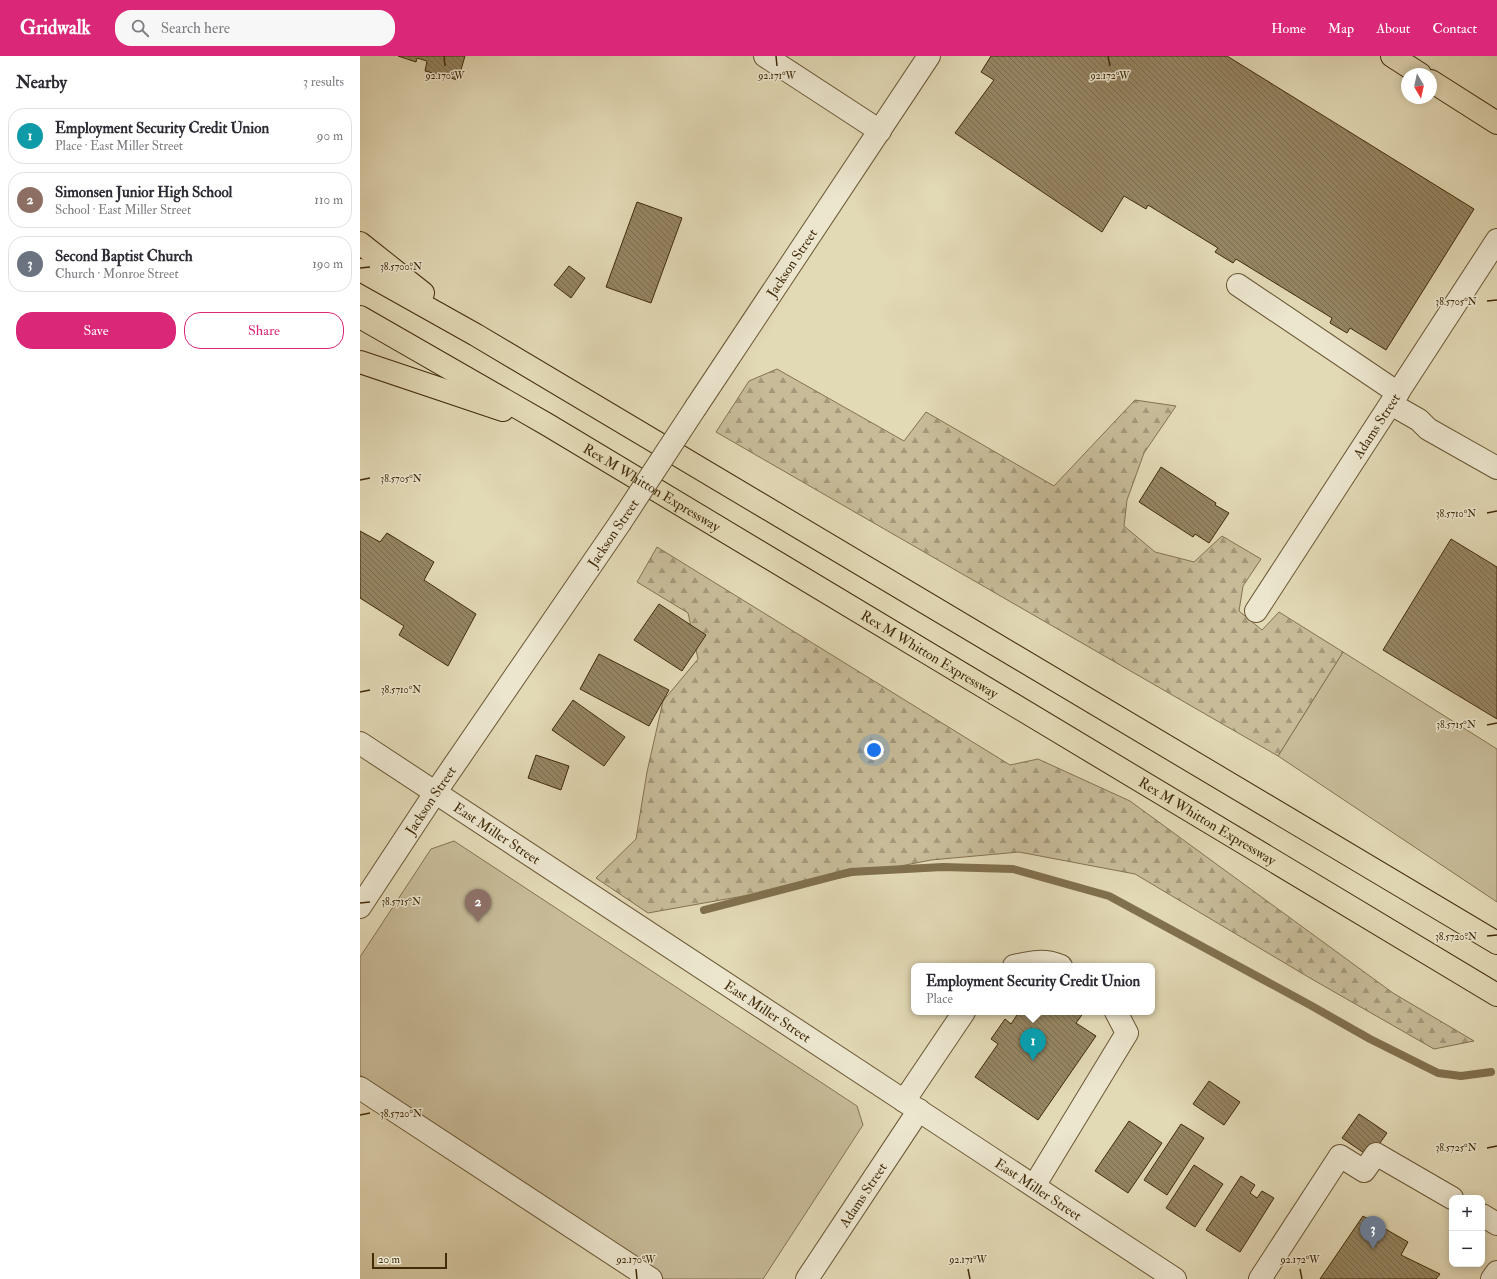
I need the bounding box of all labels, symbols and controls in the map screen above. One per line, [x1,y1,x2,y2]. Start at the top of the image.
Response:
search box [115,10,395,46]
text: Gridwalk [20,16,91,40]
icon: search [129,17,151,39]
text: Search here [161,19,230,38]
text: Home [1271,20,1306,37]
text: Map [1328,20,1354,37]
text: About [1376,20,1410,37]
text: Contact [1432,20,1477,37]
north arrow [1401,68,1437,104]
text: 92.170°W [424,70,465,82]
text: 92.171°W [757,70,797,82]
text: 92.172°W [1089,70,1130,82]
text: Nearby [16,72,67,93]
text: 3 results [303,74,344,90]
text: Employment Security Credit Union [55,119,269,138]
text: 1 [28,128,32,144]
text: 90 m [317,128,343,144]
text: Place · East Miller Street [55,138,183,154]
text: Simonsen Junior High School [55,183,232,202]
text: 2 [27,192,33,208]
text: 110 m [314,192,343,208]
text: School · East Miller Street [55,202,191,218]
street label: Jackson Street [763,225,821,302]
text: Second Baptist Church [55,247,193,266]
text: 3 [28,256,33,272]
text: 190 m [312,256,343,272]
text: 38.5700°N [380,261,422,273]
text: Church · Monroe Street [55,266,179,282]
text: 38.5705°N [1435,296,1477,308]
button: Save [16,312,176,349]
button: Share [184,312,344,349]
street label: Adams Street [1349,390,1404,462]
street label: Rex M Whitton Expressway [580,440,724,537]
text: 38.5705°N [380,473,422,485]
street label: Jackson Street [584,495,643,572]
text: 38.5710°N [1436,508,1476,520]
street label: Rex M Whitton Expressway [858,607,1002,704]
text: 38.5710°N [381,684,421,696]
text: 38.5715°N [1436,719,1476,731]
your location [864,740,884,760]
street label: Jackson Street [401,763,460,839]
street label: Rex M Whitton Expressway [1135,774,1280,871]
street label: East Miller Street [450,799,544,868]
pin: 2 [465,889,491,922]
text: 38.5715°N [381,896,421,908]
text: 38.5720°N [1435,931,1477,943]
popup [911,963,1155,1015]
text: Employment Security Credit Union [926,972,1140,991]
street label: East Miller Street [721,977,814,1047]
text: Place [926,991,953,1007]
pin: 1 [1020,1028,1046,1061]
text: 38.5720°N [380,1108,422,1120]
text: 38.5725°N [1435,1142,1477,1154]
street label: East Miller Street [992,1155,1085,1225]
street label: Adams Street [835,1159,891,1231]
map controls [1449,1195,1485,1267]
button: + [1449,1195,1485,1231]
pin: 3 [1360,1216,1386,1249]
button: − [1449,1231,1485,1267]
scale bar [372,1251,447,1270]
text: 20 m [378,1253,400,1266]
text: 92.170°W [615,1254,656,1266]
text: 92.171°W [948,1254,988,1266]
text: 92.172°W [1279,1254,1320,1266]

